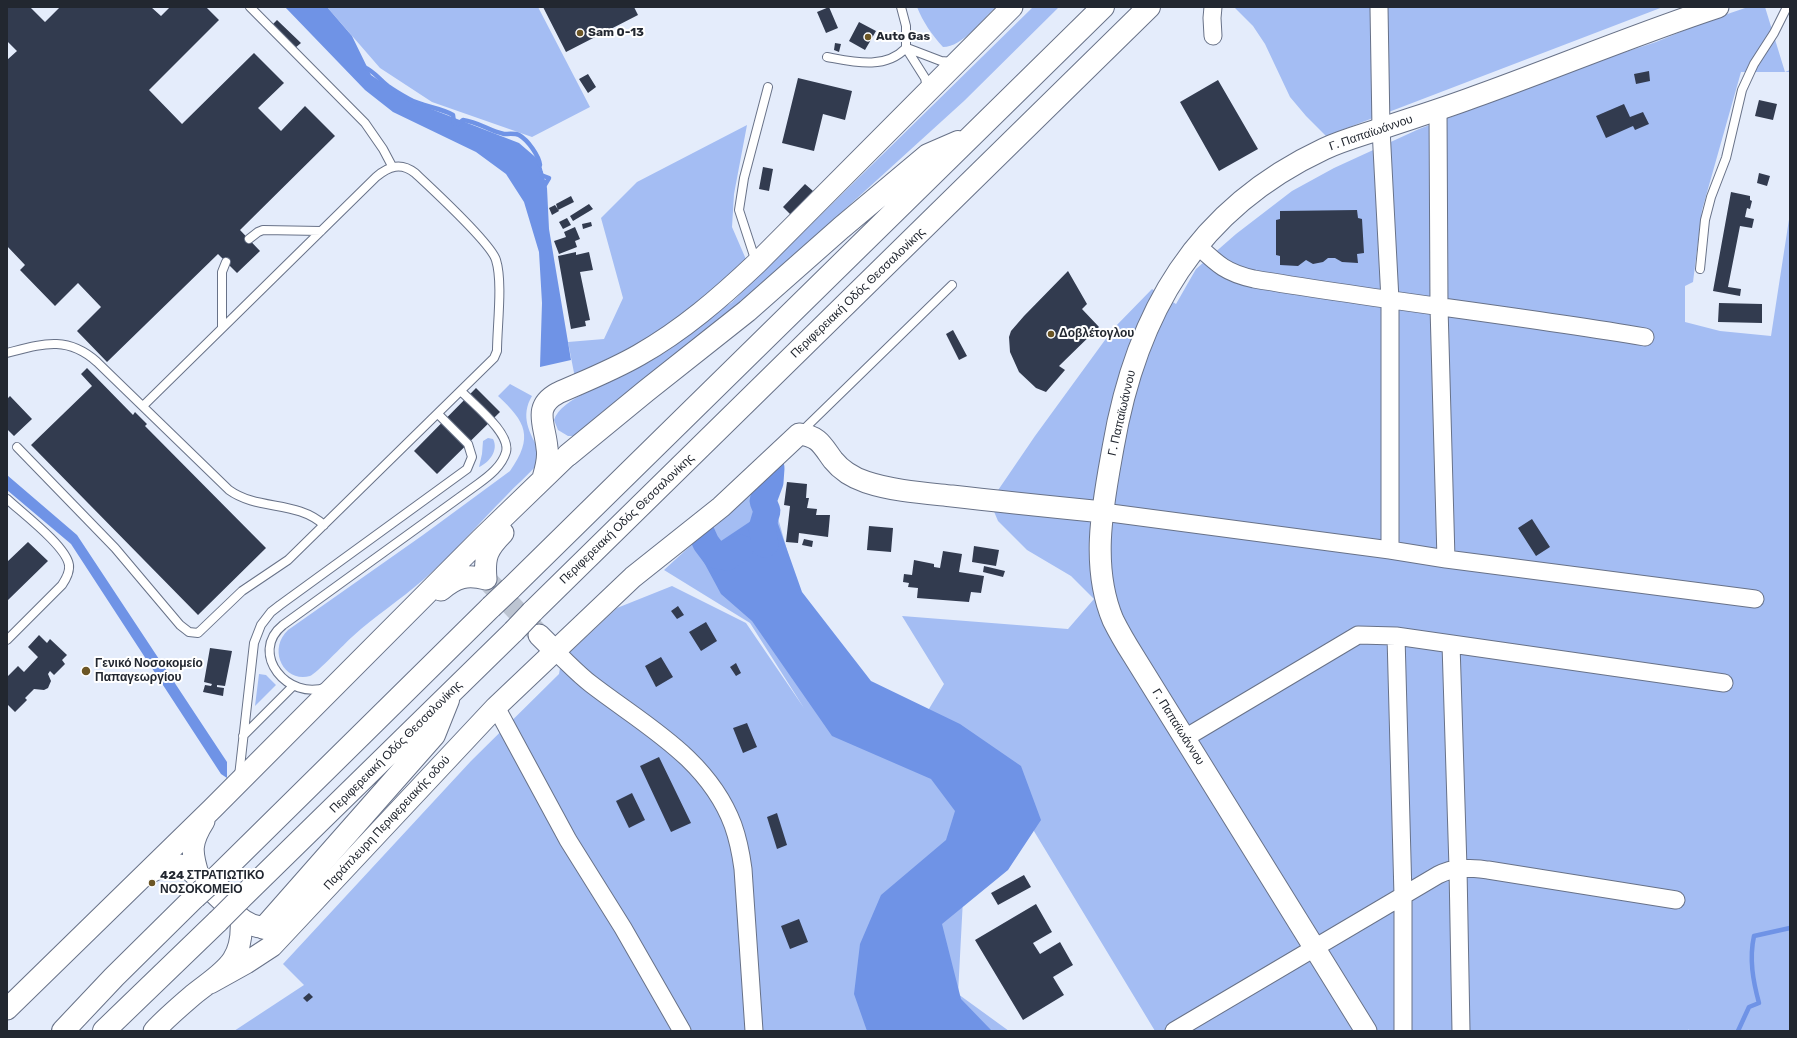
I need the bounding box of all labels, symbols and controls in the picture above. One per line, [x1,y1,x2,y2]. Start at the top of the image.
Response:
place label: Sam 0-13 [588,26,644,40]
marker: Sam 0-13 [575,28,585,38]
place label: Auto Gas [876,30,930,44]
marker: Auto Gas [863,32,873,42]
street label: Γ. Παπαϊωάννου [1327,112,1415,154]
street label: Περιφερειακή Οδός Θεσσαλονίκης [788,225,928,361]
place label: Δοβλέτογλου [1059,327,1134,341]
marker: Δοβλέτογλου [1046,329,1056,339]
street label: Γ. Παπαϊωάννου [1105,369,1139,457]
street label: Περιφερειακή Οδός Θεσσαλονίκης [557,451,697,587]
place label: Γενικό Νοσοκομείο Παπαγεωργίου [95,657,203,685]
marker: Γενικό Νοσοκομείο Παπαγεωργίου [80,665,92,677]
street label: Περιφερειακή Οδός Θεσσαλονίκης [327,678,465,816]
street label: Γ. Παπαϊωάννου [1149,686,1207,768]
street label: Παράπλευρη Περιφερειακής οδού [321,753,453,893]
place label: 424 ΣΤΡΑΤΙΩΤΙΚΟ ΝΟΣΟΚΟΜΕΙΟ [160,869,264,897]
marker: 424 ΣΤΡΑΤΙΩΤΙΚΟ ΝΟΣΟΚΟΜΕΙΟ [147,878,157,888]

